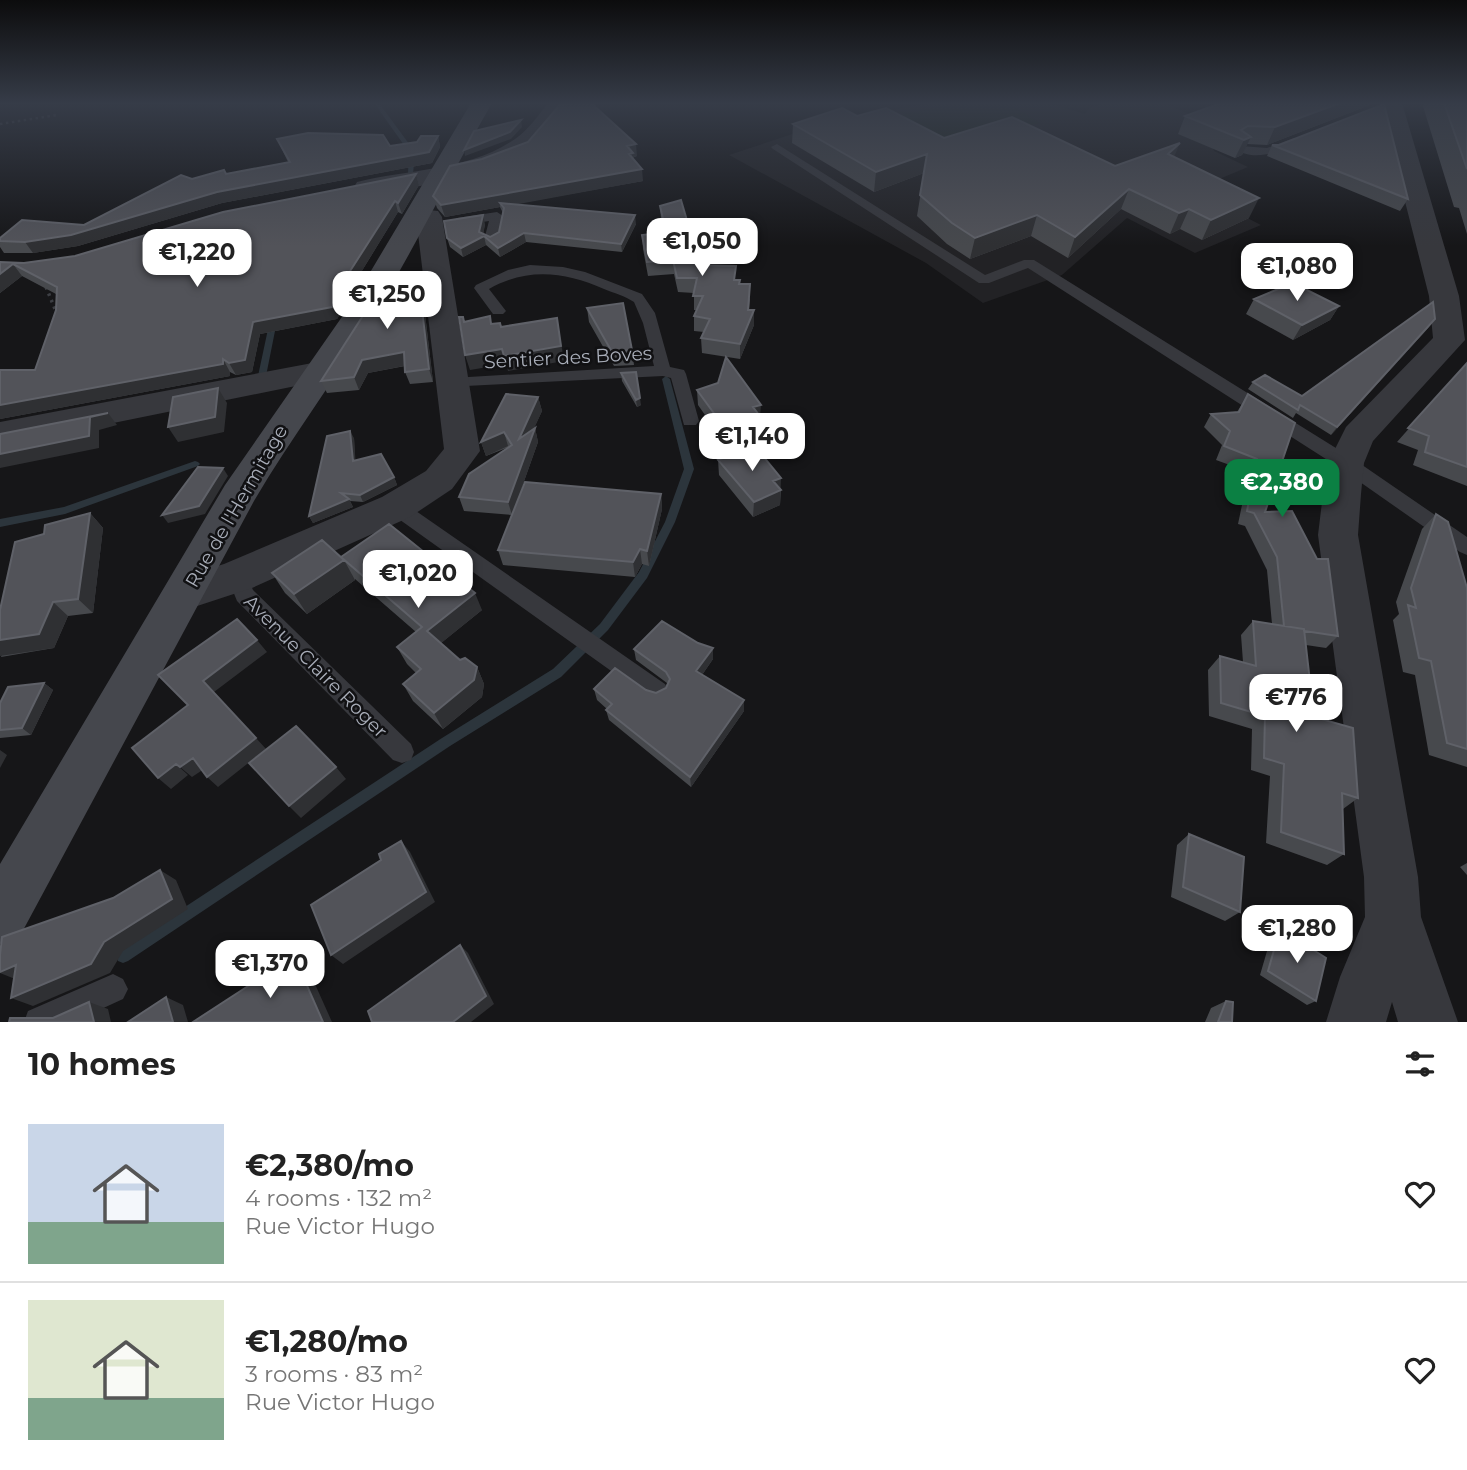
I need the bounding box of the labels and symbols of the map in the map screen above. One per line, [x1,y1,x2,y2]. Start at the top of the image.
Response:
pin: €1,050 [645,218,759,278]
pin: €1,220 [140,230,254,289]
pin: €1,080 [1240,244,1354,303]
pin: €1,250 [330,272,444,331]
street label: Sentier des Boves [483,342,653,373]
pin: €1,140 [695,414,809,473]
street label: Rue de l'Hermitage [181,421,292,592]
pin: €2,380 [1225,460,1339,519]
pin: €1,020 [361,550,475,610]
street label: Avenue Claire Roger [239,590,392,743]
pin: €776 [1255,674,1337,734]
pin: €1,280 [1240,906,1354,965]
pin: €1,370 [213,940,327,1000]

